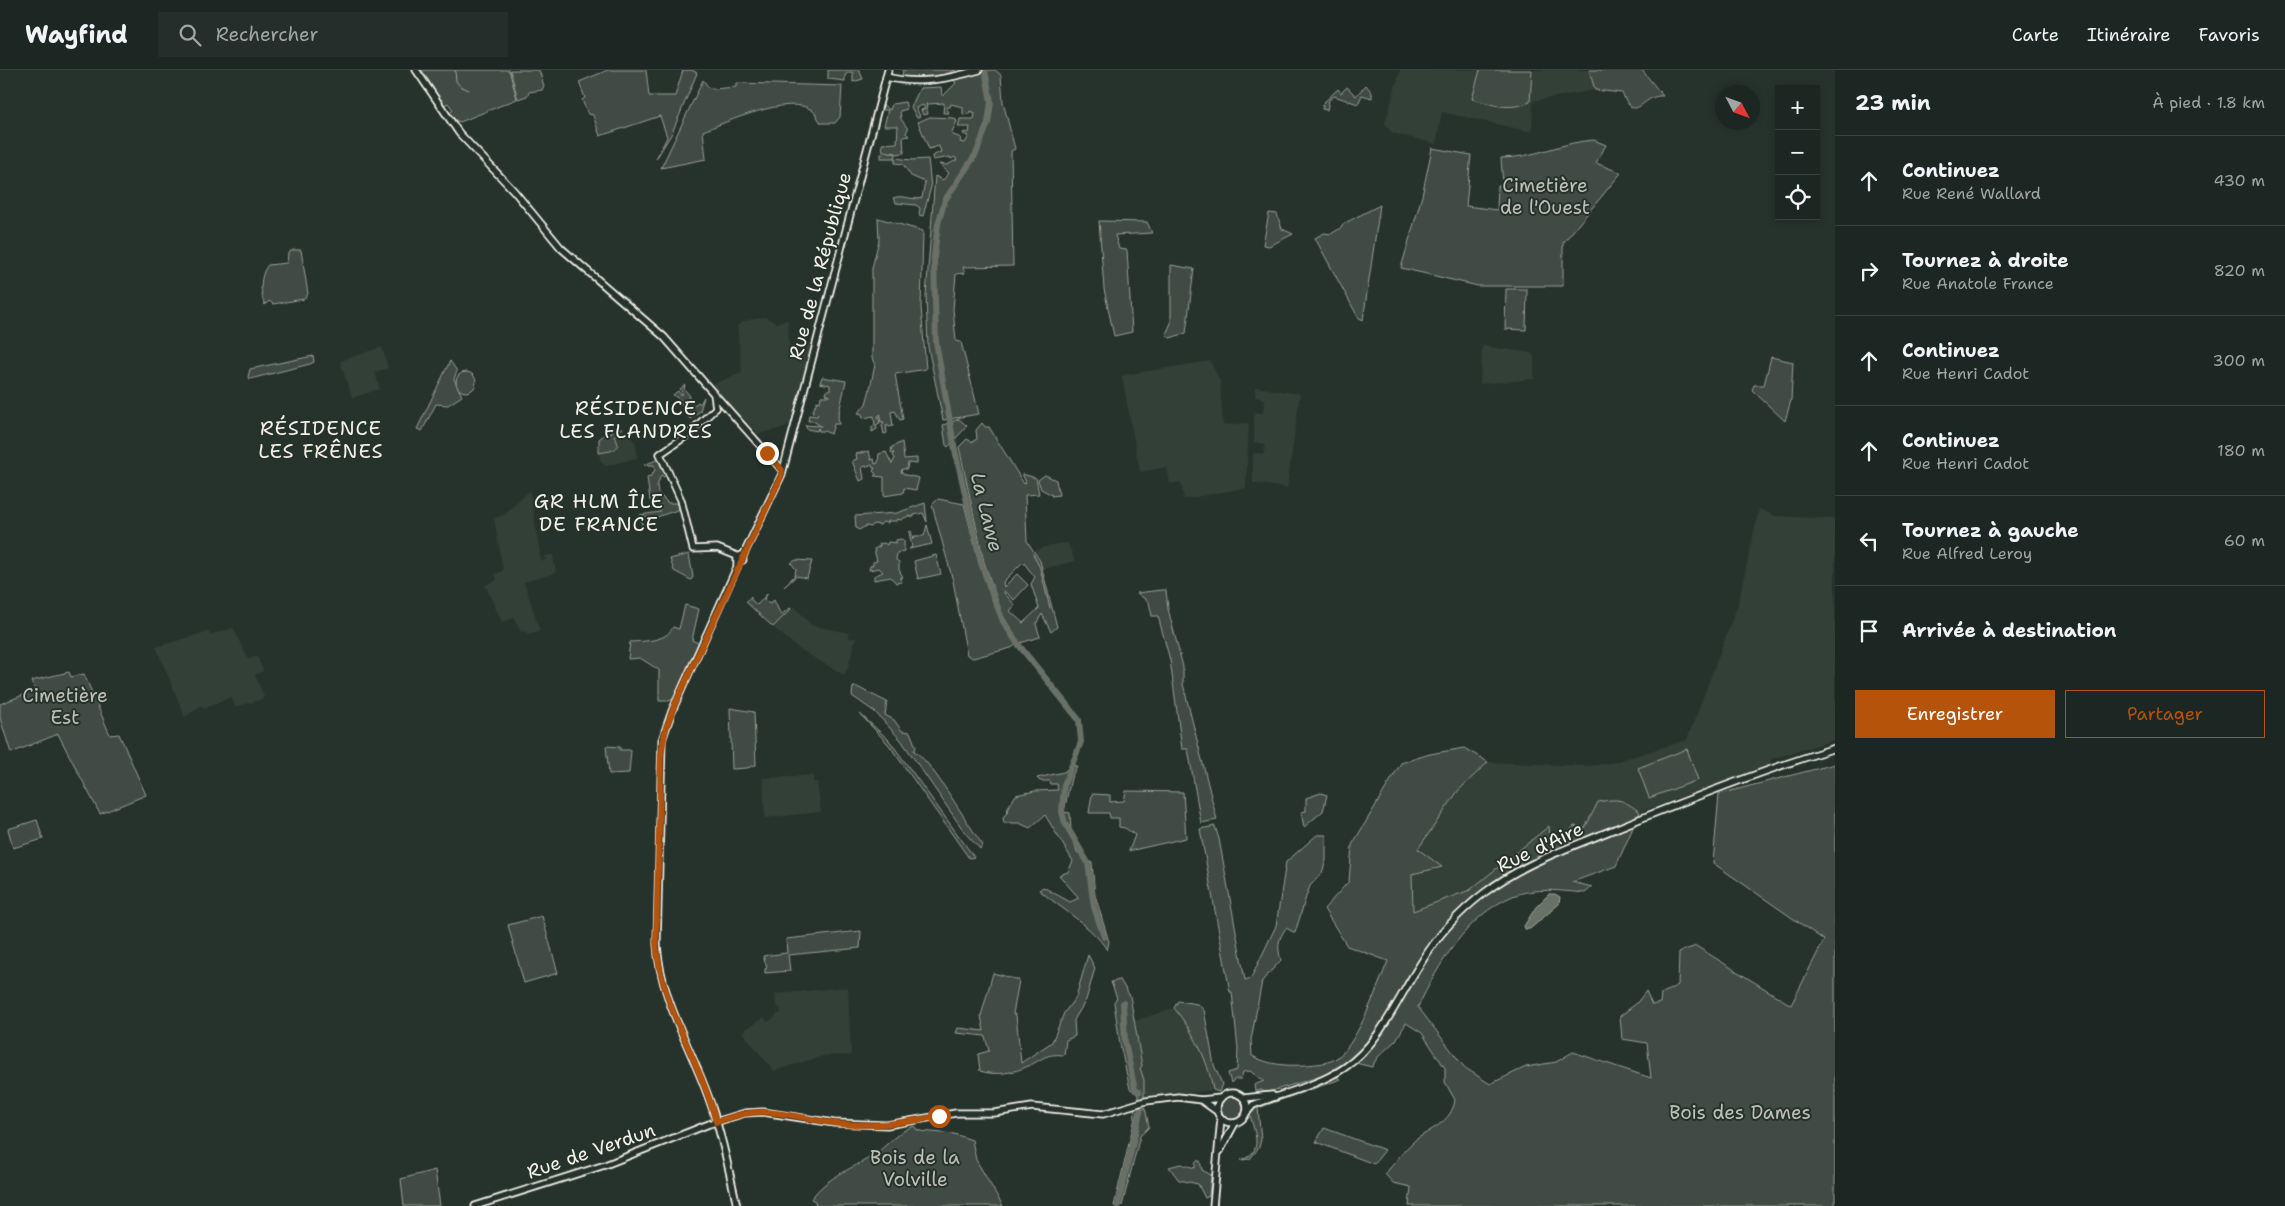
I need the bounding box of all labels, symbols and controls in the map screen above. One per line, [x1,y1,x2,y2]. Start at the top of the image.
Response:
search box [158,12,508,57]
text: Wayfind [25,19,128,51]
icon: search [176,21,204,49]
text: Rechercher [216,22,318,47]
text: Carte [2012,23,2059,47]
text: Itinéraire [2087,23,2171,47]
text: Favoris [2199,23,2260,47]
north arrow [1715,85,1760,130]
map controls [1775,85,1820,220]
button: + [1775,85,1820,130]
text: 23 min [1855,89,1931,117]
text: À pied · 1.8 km [2152,92,2265,113]
button: − [1775,130,1820,175]
text: Continuez [1902,158,2000,183]
icon: ahead [1855,167,1883,195]
street label: Rue de la République [783,169,857,363]
text: 430 m [2214,170,2265,191]
park label: Cimetière de l'Ouest [1500,173,1590,220]
button: locate [1775,175,1820,220]
text: Rue René Wallard [1902,183,2041,204]
text: Tournez à droite [1902,248,2069,273]
icon: right [1855,257,1883,285]
text: 820 m [2214,260,2265,281]
text: Rue Anatole France [1902,273,2054,294]
text: Continuez [1902,338,2000,363]
icon: ahead [1855,347,1883,375]
text: 300 m [2213,350,2265,371]
text: Rue Henri Cadot [1902,363,2029,384]
district label: RÉSIDENCE LES FLANDRES [559,395,713,444]
district label: RÉSIDENCE LES FRÊNES [258,415,384,464]
text: Continuez [1902,428,2000,453]
icon: ahead [1855,437,1883,465]
text: 180 m [2217,440,2265,461]
route end [756,442,779,465]
text: Rue Henri Cadot [1902,453,2029,474]
water label: La Lawe [965,470,1009,554]
district label: GR HLM ÎLE DE FRANCE [534,488,664,537]
text: Tournez à gauche [1902,518,2079,543]
icon: left [1855,527,1883,555]
text: 60 m [2224,530,2265,551]
text: Rue Alfred Leroy [1902,543,2032,564]
icon: arrive [1855,617,1883,645]
text: Arrivée à destination [1902,618,2116,643]
park label: Cimetière Est [22,683,108,730]
button: Enregistrer [1855,690,2055,738]
button: Partager [2065,690,2265,738]
street label: Rue d'Aire [1493,816,1587,878]
park label: Bois des Dames [1669,1100,1811,1125]
route start [928,1105,951,1128]
street label: Rue de Verdun [524,1117,658,1185]
park label: Bois de la Volville [870,1145,960,1192]

